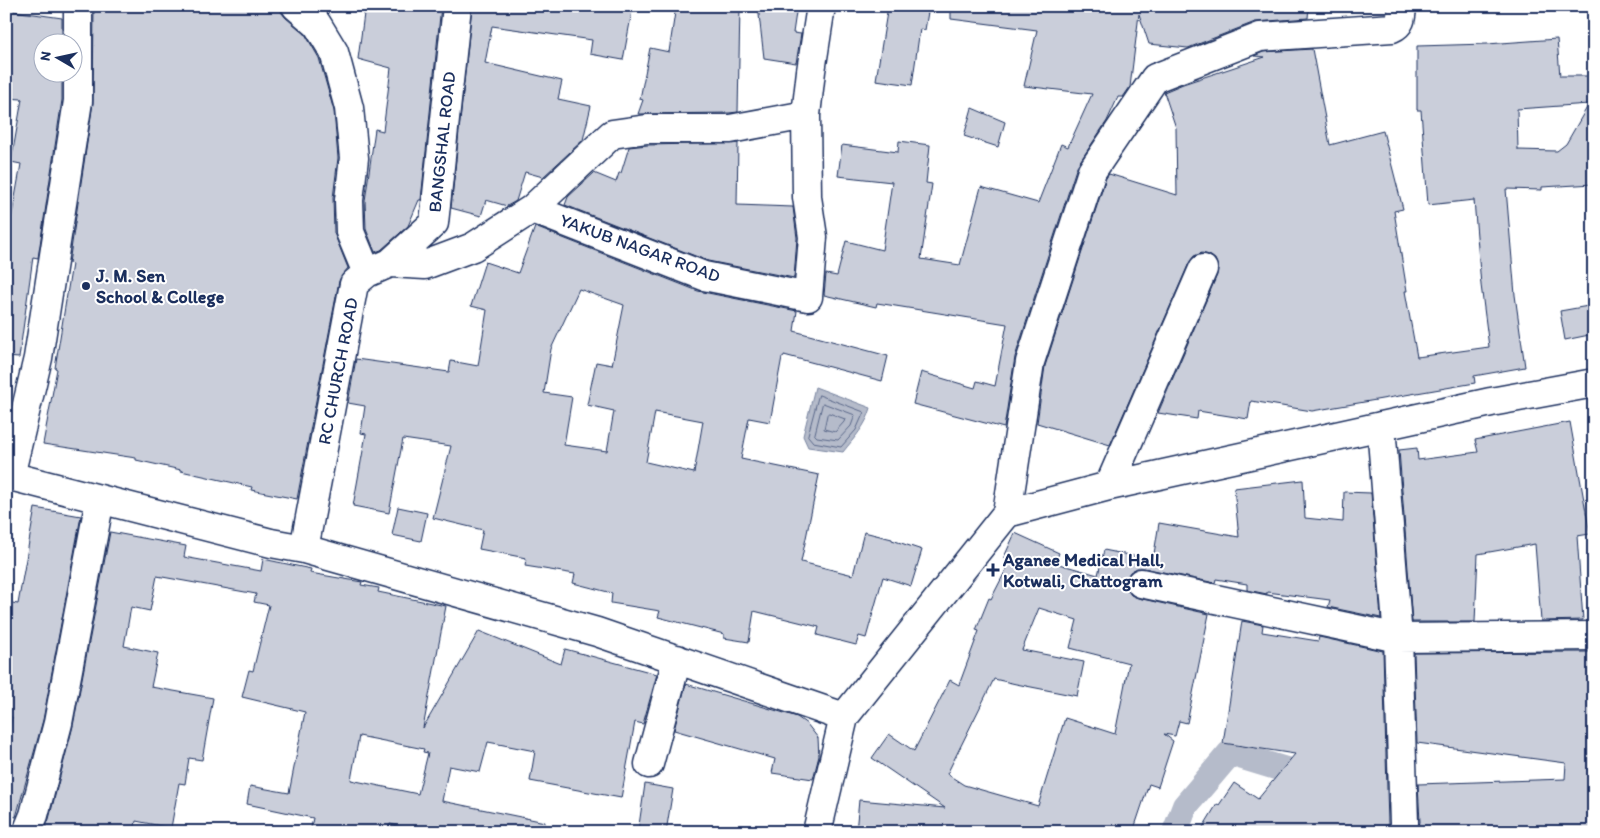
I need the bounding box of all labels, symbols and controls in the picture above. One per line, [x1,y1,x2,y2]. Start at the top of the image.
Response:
north arrow [32,32,82,82]
text: N [37,50,55,62]
street label: BANGSHAL ROAD [424,70,460,214]
street label: YAKUB NAGAR ROAD [557,209,723,287]
place label: J. M. Sen School & College [95,265,225,308]
marker: J. M. Sen School & College [80,280,92,292]
street label: RC CHURCH ROAD [313,296,363,446]
place label: Aganee Medical Hall, Kotwali, Chattogram [1002,549,1164,592]
marker: Aganee Medical Hall, Kotwali, Chattogram [987,564,999,576]

